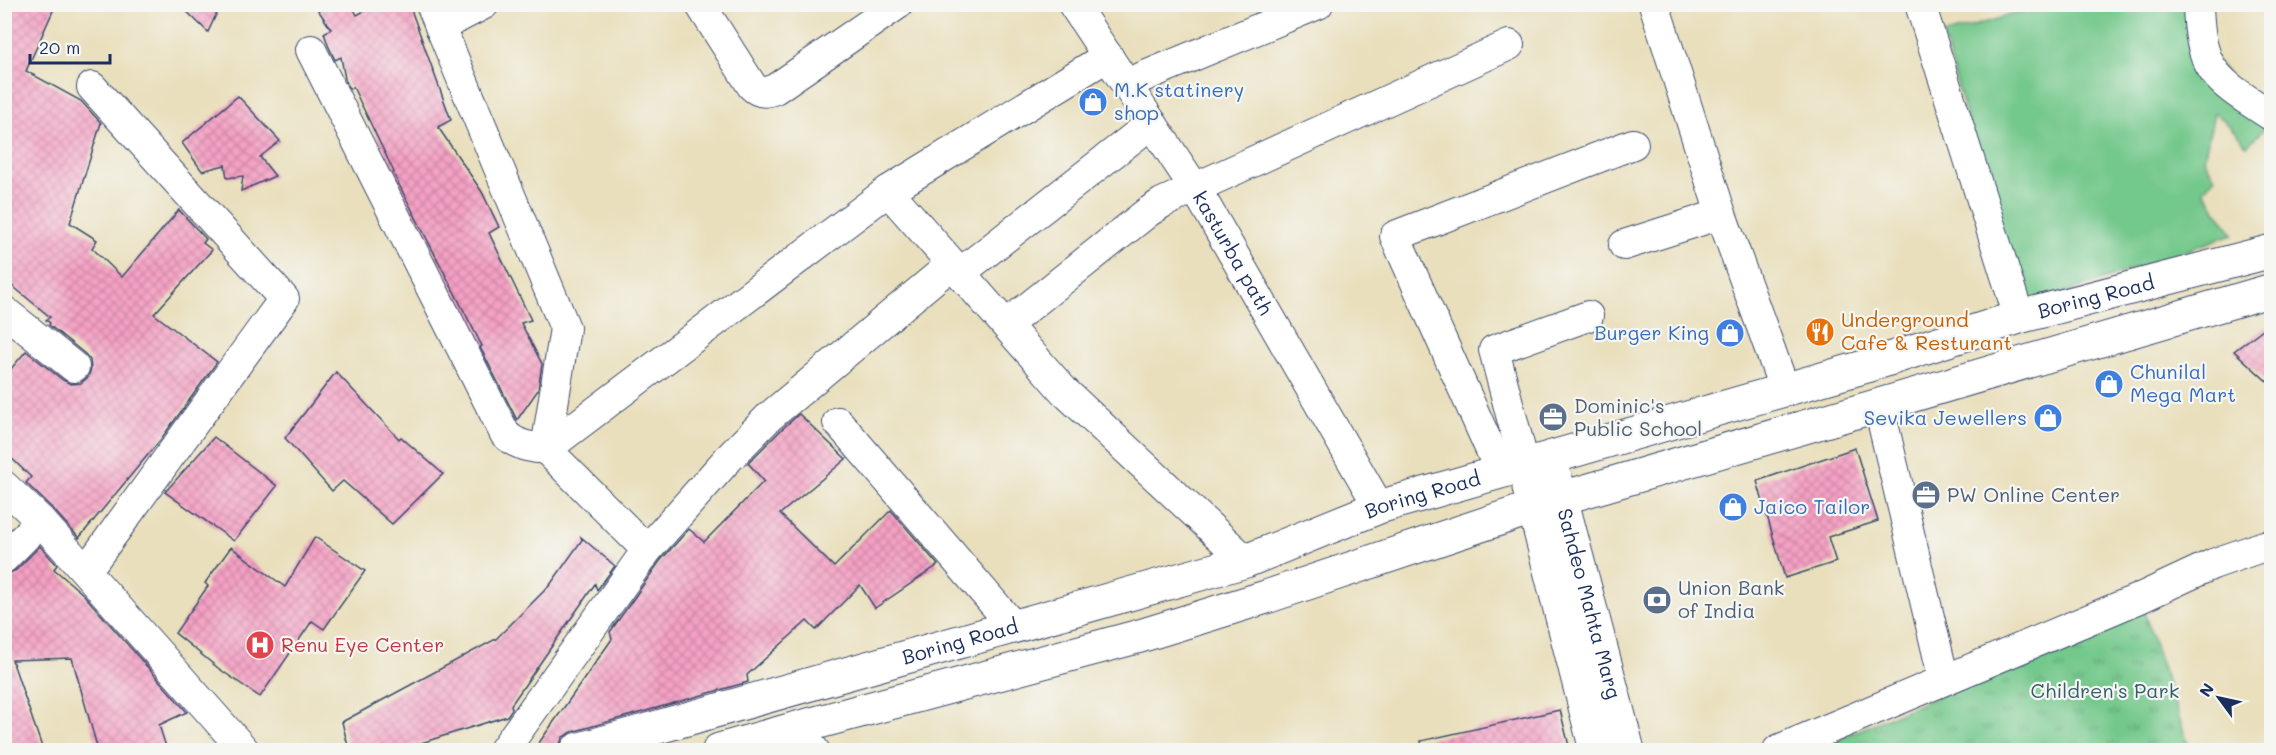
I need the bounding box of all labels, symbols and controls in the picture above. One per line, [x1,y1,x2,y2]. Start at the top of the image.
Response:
scale bar [30,27,110,65]
text: 20 m [39,35,80,59]
place label: M.K statinery shop [1114,76,1244,125]
shop icon: M.K statinery shop [1077,86,1109,118]
street label: kasturba path [1188,186,1280,319]
street label: Boring Road [2035,268,2157,324]
place label: Underground Cafe & Resturant [1841,306,2012,355]
restaurant icon: Underground Cafe & Resturant [1804,316,1836,348]
shop icon: Burger King [1714,317,1746,349]
place label: Burger King [1594,319,1709,345]
place label: Chunilal Mega Mart [2130,358,2236,407]
shop icon: Chunilal Mega Mart [2093,368,2125,400]
place label: Dominic's Public School [1574,392,1702,441]
office icon: Dominic's Public School [1537,401,1569,433]
shop icon: Sevika Jewellers [2032,402,2064,434]
place label: Sevika Jewellers [1864,404,2027,430]
street label: Boring Road [1360,464,1483,524]
office icon: PW Online Center [1910,479,1942,511]
place label: PW Online Center [1947,481,2120,507]
shop icon: Jaico Tailor [1717,491,1749,523]
place label: Jaico Tailor [1754,493,1870,519]
street label: Sahdeo Mahta Marg [1552,505,1628,701]
place label: Union Bank of India [1678,574,1784,623]
bank icon: Union Bank of India [1641,584,1673,616]
street label: Boring Road [899,612,1021,670]
hospital icon: Renu Eye Center [244,629,276,661]
place label: Renu Eye Center [281,631,444,657]
north arrow [2189,668,2249,728]
park label: Children's Park [2031,677,2179,703]
text: N [2194,679,2218,700]

